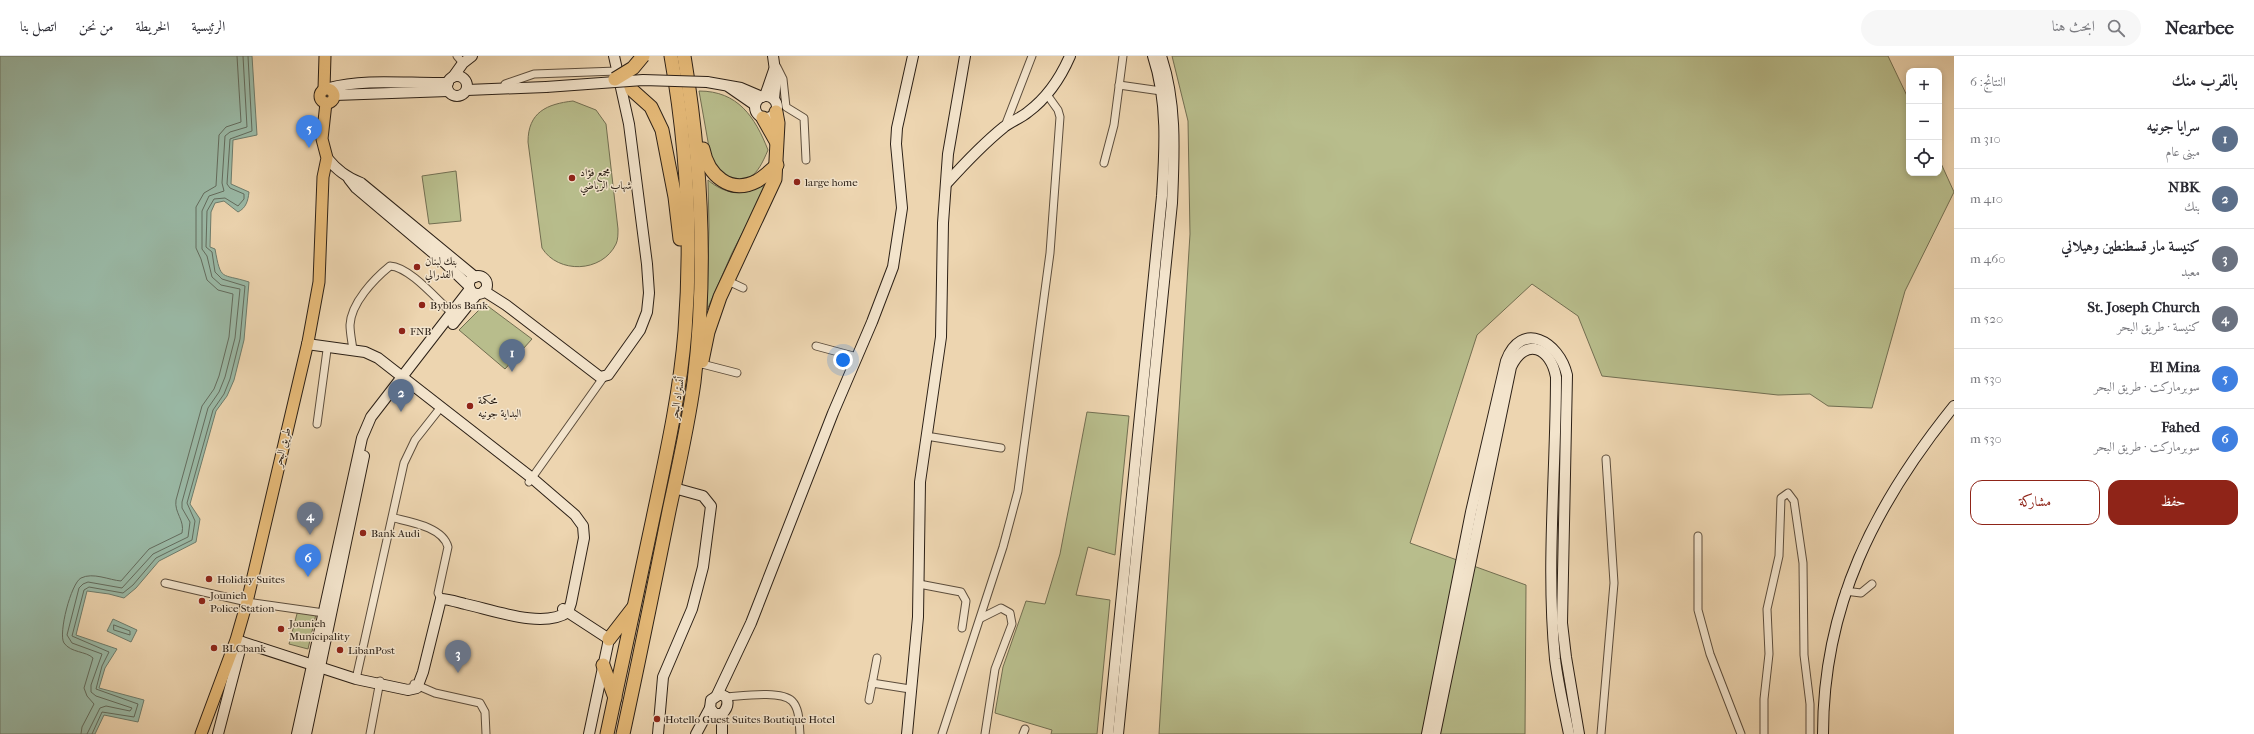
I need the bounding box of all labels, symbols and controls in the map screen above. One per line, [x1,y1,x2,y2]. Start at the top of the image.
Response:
search box [1861,10,2141,46]
text: ابحث هنا [2052,17,2095,35]
icon: search [2105,17,2127,39]
text: Nearbee [2165,17,2234,39]
text: اتصل بنا [20,18,57,35]
text: من نحن [79,18,114,35]
text: الخريطة [136,18,170,35]
text: الرئيسية [192,18,225,35]
map controls [1906,68,1942,176]
button: + [1906,68,1942,104]
text: بالقرب منك [2172,70,2238,90]
text: النتائج: 6 [1970,74,2006,89]
button: − [1906,104,1942,140]
pin: 5 [296,115,322,148]
text: سرايا جونيه [2146,117,2200,135]
text: 310 m [1970,131,2001,146]
text: 1 [2223,131,2227,146]
button: locate [1906,140,1942,176]
text: مبنى عام [2166,144,2200,159]
place label: مجمع فؤاد شهاب الرياضي [580,166,632,196]
marker: مجمع فؤاد شهاب الرياضي [567,173,577,183]
place label: large home [804,176,858,189]
marker: large home [792,177,802,187]
text: NBK [2168,178,2200,196]
text: 410 m [1970,191,2003,206]
text: 2 [2222,191,2228,206]
text: بنك [2184,199,2200,214]
text: كنيسة مار قسطنطين وهيلاني [2061,237,2200,255]
text: 460 m [1970,251,2006,266]
text: 3 [2222,251,2228,266]
place label: بنك لبنان الفدرالي [425,255,457,283]
marker: بنك لبنان الفدرالي [412,262,422,272]
text: معبد [2181,264,2200,279]
text: St. Joseph Church [2087,298,2200,316]
place label: Byblos Bank [430,299,488,312]
marker: Byblos Bank [417,300,427,310]
text: 520 m [1970,311,2003,326]
text: 4 [2221,311,2229,326]
text: كنيسة · طريق البحر [2117,319,2200,334]
place label: FNB [410,325,431,338]
marker: FNB [397,326,407,336]
pin: 1 [499,339,525,372]
your location [833,350,853,370]
text: El Mina [2150,358,2200,376]
text: 530 m [1970,371,2002,386]
text: 5 [2222,371,2228,386]
street label: أتستراد البحر [666,375,688,422]
pin: 2 [388,379,414,412]
text: سوبرماركت · طريق البحر [2094,379,2200,394]
place label: محكمة البداية جونيه [478,394,521,420]
marker: محكمة البداية جونيه [465,401,475,411]
text: Fahed [2161,418,2200,436]
street label: طريق البحر [271,426,295,469]
text: 530 m [1970,431,2002,446]
text: 6 [2221,431,2229,446]
text: سوبرماركت · طريق البحر [2094,439,2200,454]
button: مشاركة [1970,480,2100,525]
button: حفظ [2108,480,2238,525]
pin: 4 [297,502,323,535]
place label: Bank Audi [371,527,421,540]
marker: Bank Audi [358,528,368,538]
pin: 6 [295,544,321,577]
place label: Holiday Suites [217,573,285,586]
marker: Holiday Suites [204,574,214,584]
place label: Jounieh Police Station [209,589,275,615]
marker: Jounieh Police Station [197,596,207,606]
place label: Jounieh Municipality [288,617,351,643]
marker: Jounieh Municipality [276,624,286,634]
pin: 3 [445,640,471,673]
place label: BLCbank [222,642,266,655]
marker: BLCbank [209,643,219,653]
place label: LibanPost [348,644,395,657]
marker: LibanPost [335,645,345,655]
place label: Hotello Guest Suites Boutique Hotel [665,713,835,726]
marker: Hotello Guest Suites Boutique Hotel [652,714,662,724]

